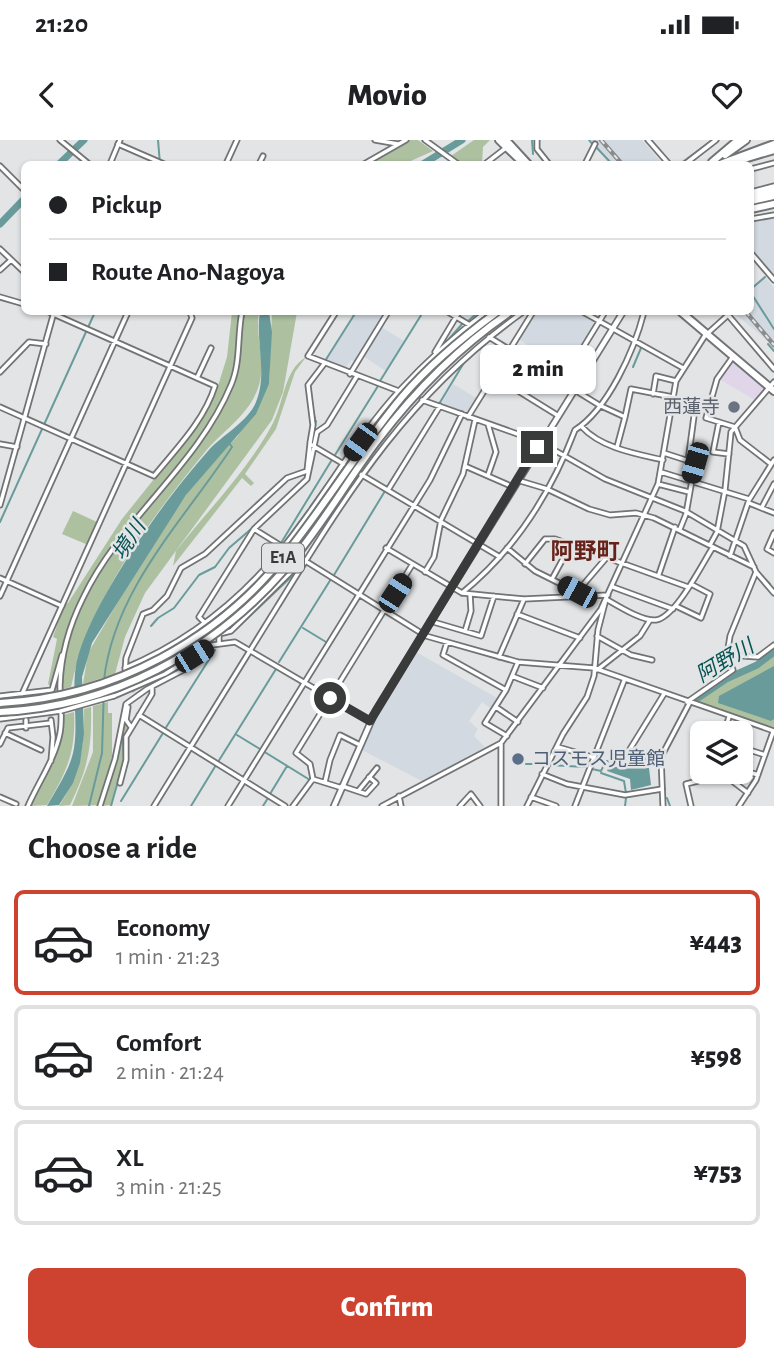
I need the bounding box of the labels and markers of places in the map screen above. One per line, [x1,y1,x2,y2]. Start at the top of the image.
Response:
place label: 西蓮寺 [663,396,720,417]
marker: 西蓮寺 [726,399,742,415]
place label: コスモス児童館 [532,748,665,769]
marker: コスモス児童館 [510,751,526,767]

